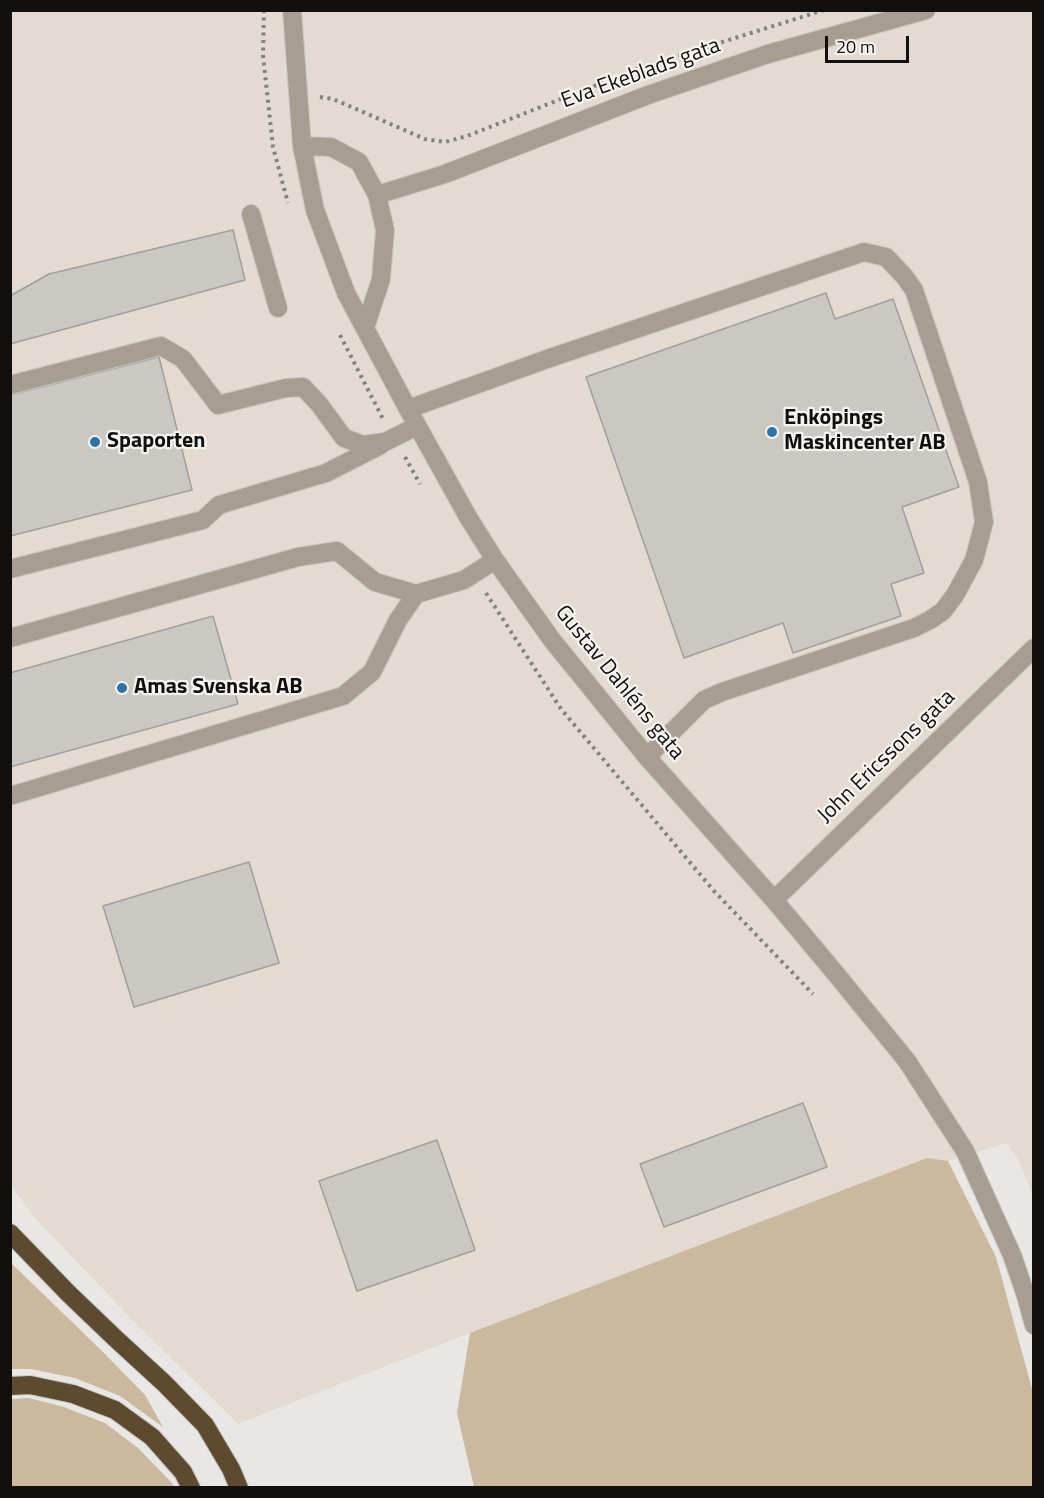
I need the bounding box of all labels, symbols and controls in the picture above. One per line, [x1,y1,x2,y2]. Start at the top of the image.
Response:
scale bar [828,24,912,62]
street label: Eva Ekeblads gata [558,33,724,115]
text: 20 m [836,33,875,60]
place label: Enköpings Maskincenter AB [784,406,946,458]
marker: Enköpings Maskincenter AB [765,425,779,439]
place label: Spaporten [107,429,205,455]
marker: Spaporten [88,435,102,449]
street label: Gustav Dahléns gata [549,601,689,765]
place label: Amas Svenska AB [134,675,303,701]
marker: Amas Svenska AB [115,681,129,695]
street label: John Ericssons gata [813,685,961,829]

